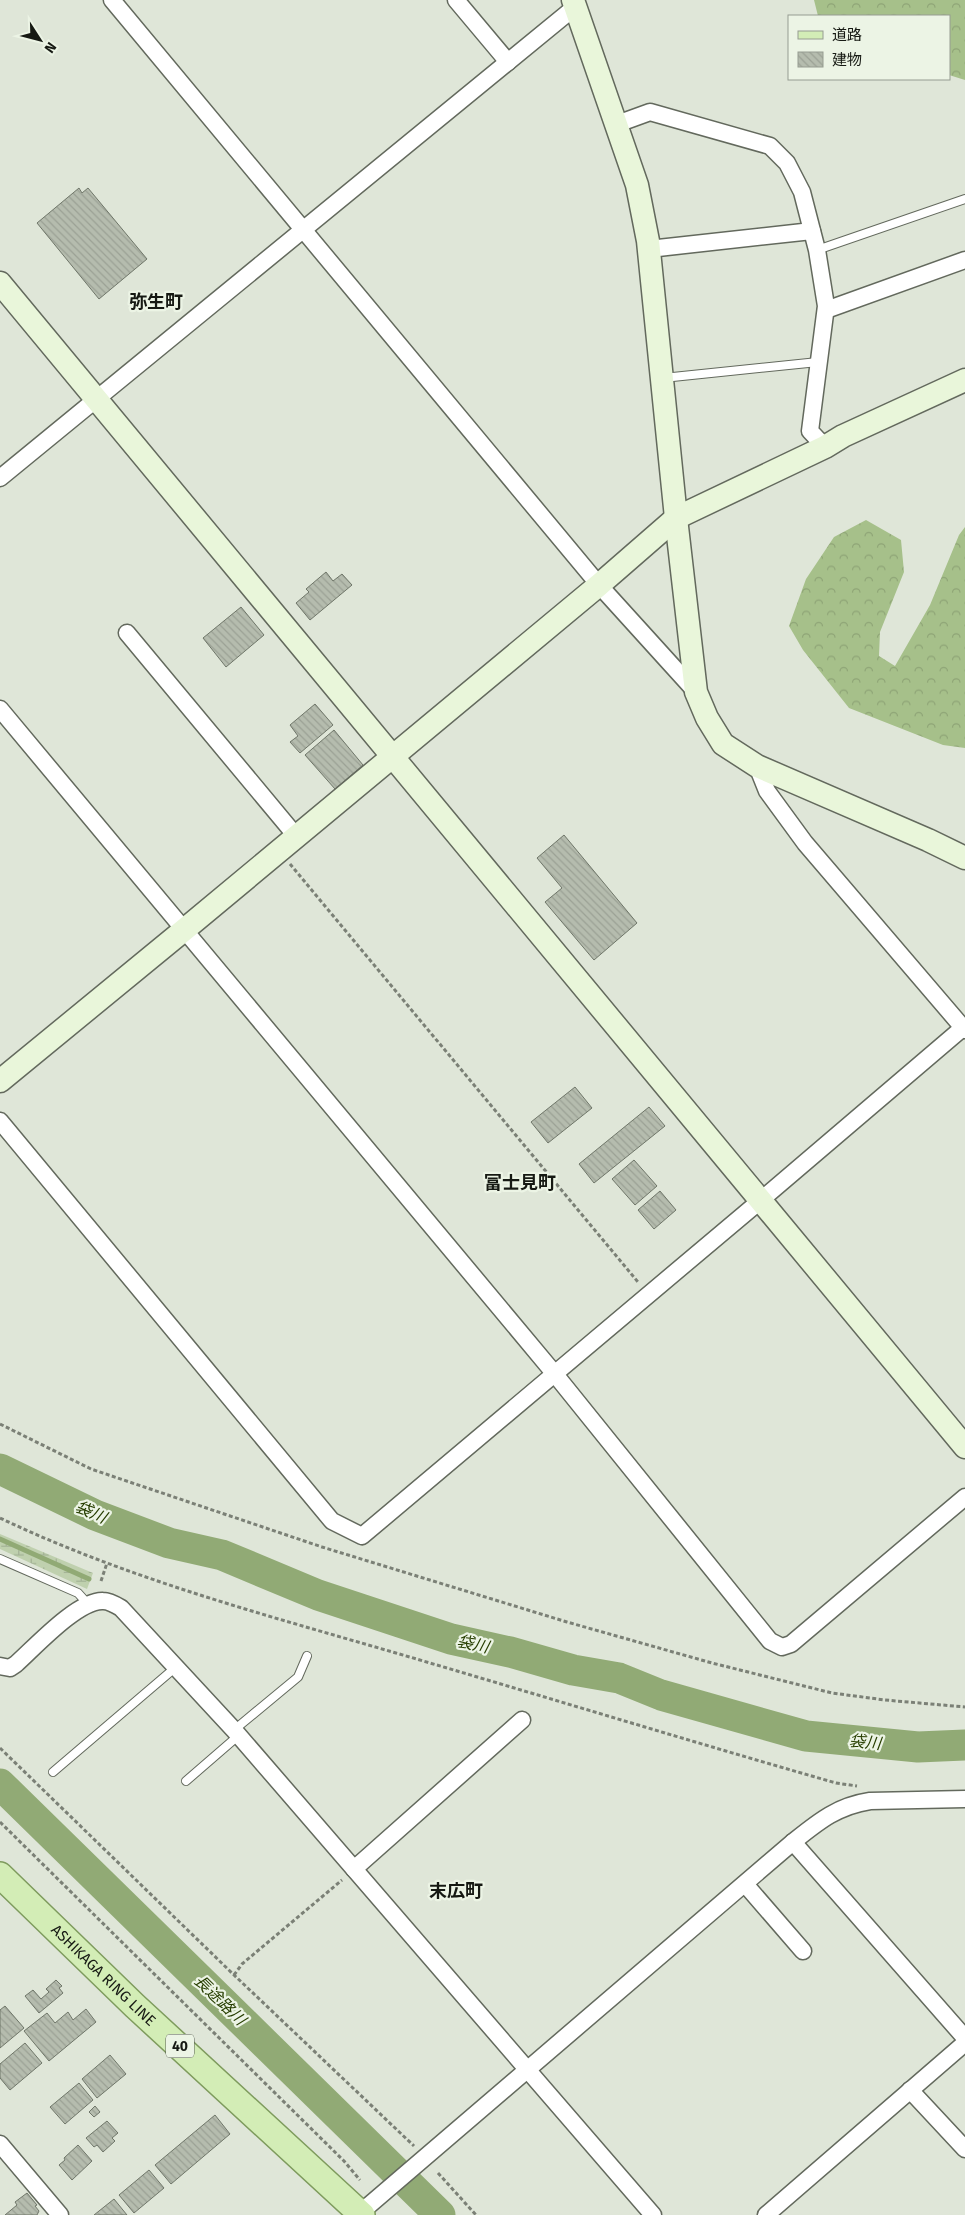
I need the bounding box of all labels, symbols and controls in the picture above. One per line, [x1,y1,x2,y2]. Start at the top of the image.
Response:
north arrow [15,15,65,65]
legend [788,15,950,80]
text: 道路 [832,26,862,44]
text: N [41,39,60,56]
text: 建物 [832,51,862,69]
district label: 弥生町 [129,291,183,313]
district label: 富士見町 [484,1172,556,1194]
water label: 袋川 [73,1497,111,1528]
water label: 袋川 [455,1631,493,1657]
water label: 袋川 [848,1731,884,1753]
district label: 末広町 [429,1880,483,1902]
street label: ASHIKAGA RING LINE [47,1921,159,2030]
water label: 長途路川 [190,1971,251,2030]
road number: 40 [166,2034,194,2058]

